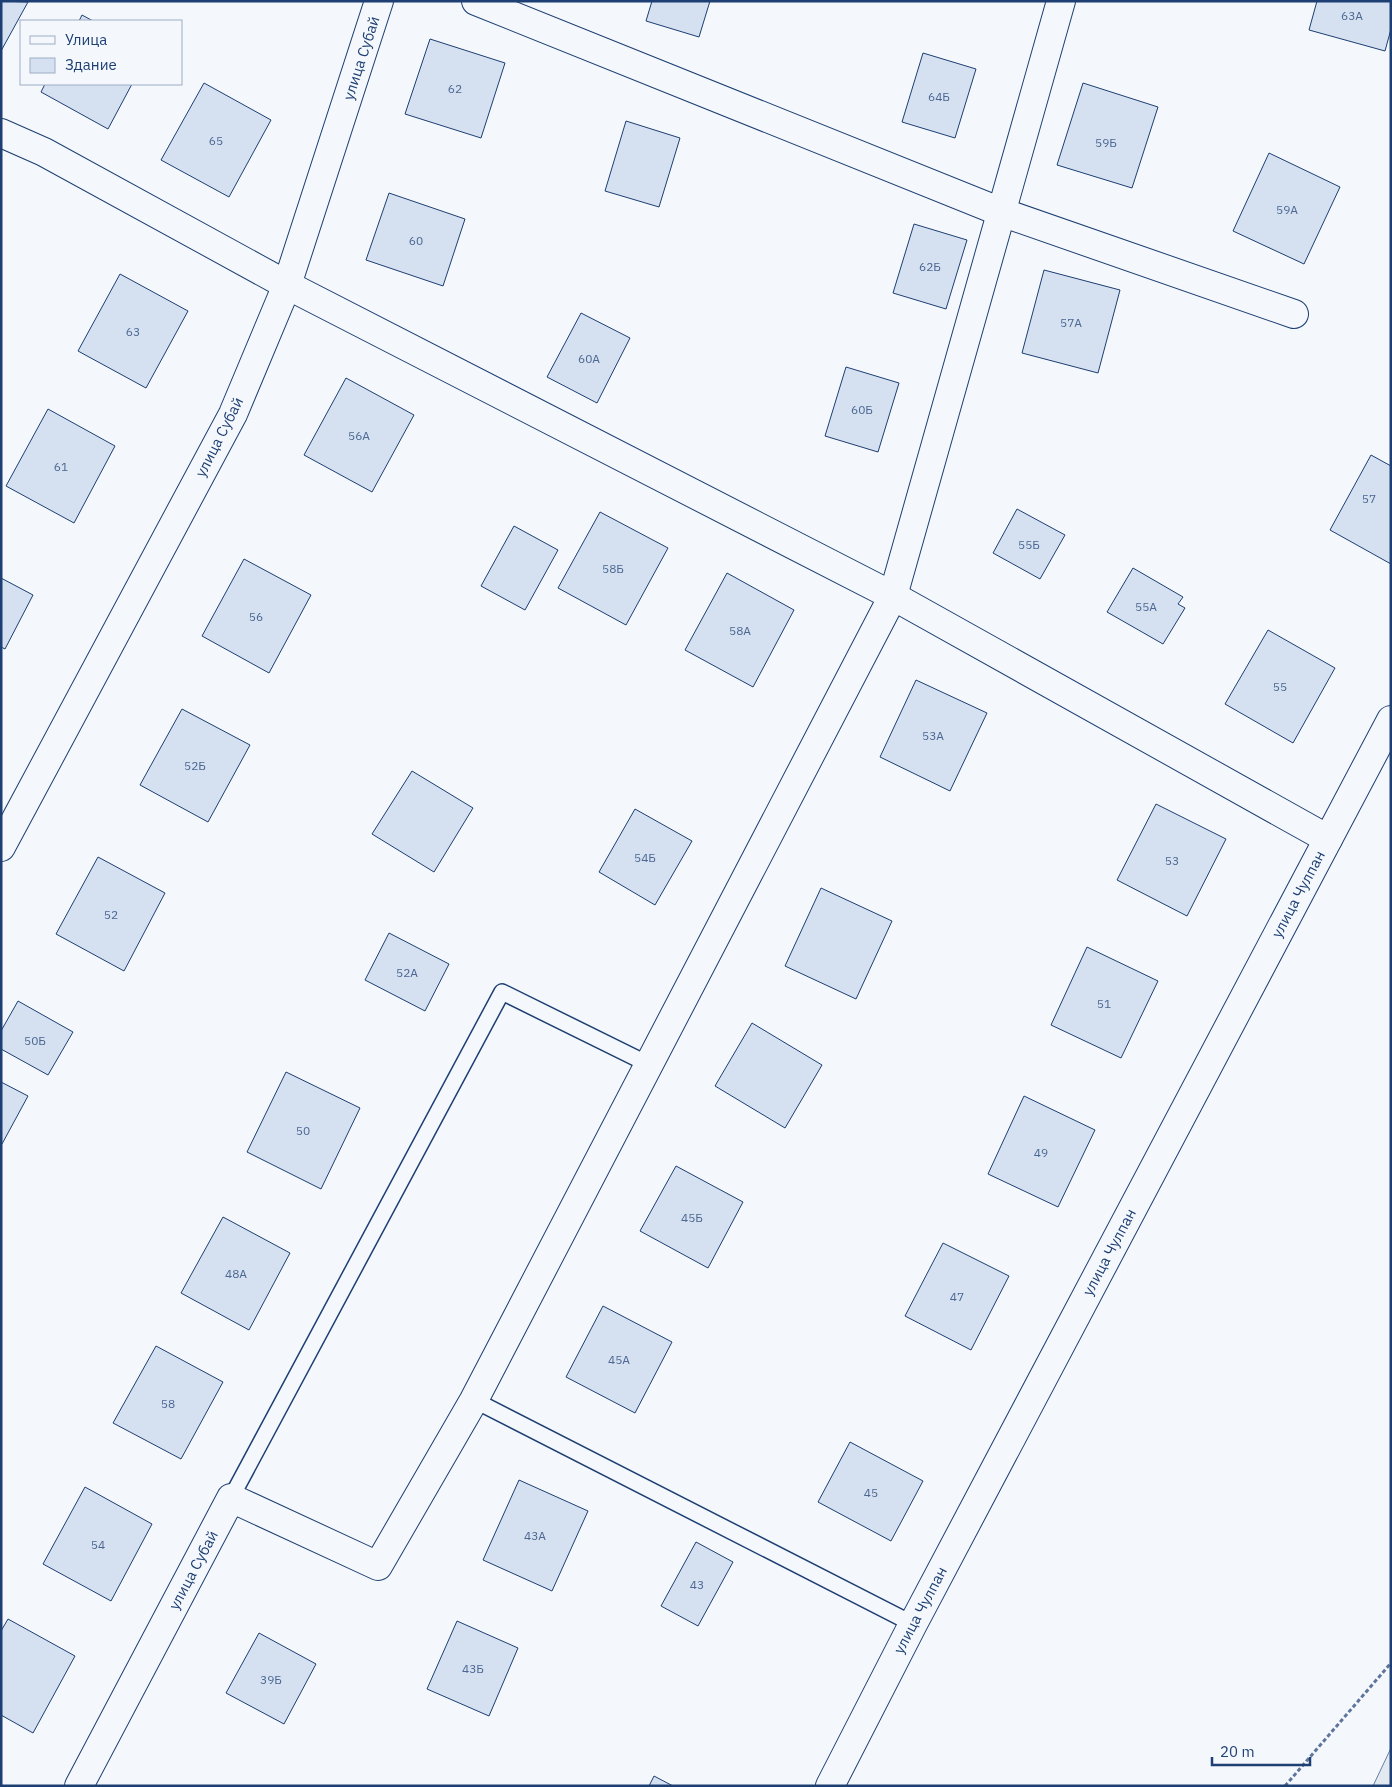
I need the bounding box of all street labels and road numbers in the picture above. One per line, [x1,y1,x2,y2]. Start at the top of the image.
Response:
street label: улица Субай [338,14,384,102]
street label: улица Субай [191,394,247,480]
street label: улица Чулпан [1267,847,1329,941]
street label: улица Чулпан [1078,1205,1140,1299]
street label: улица Субай [164,1527,222,1613]
street label: улица Чулпан [889,1563,951,1657]

